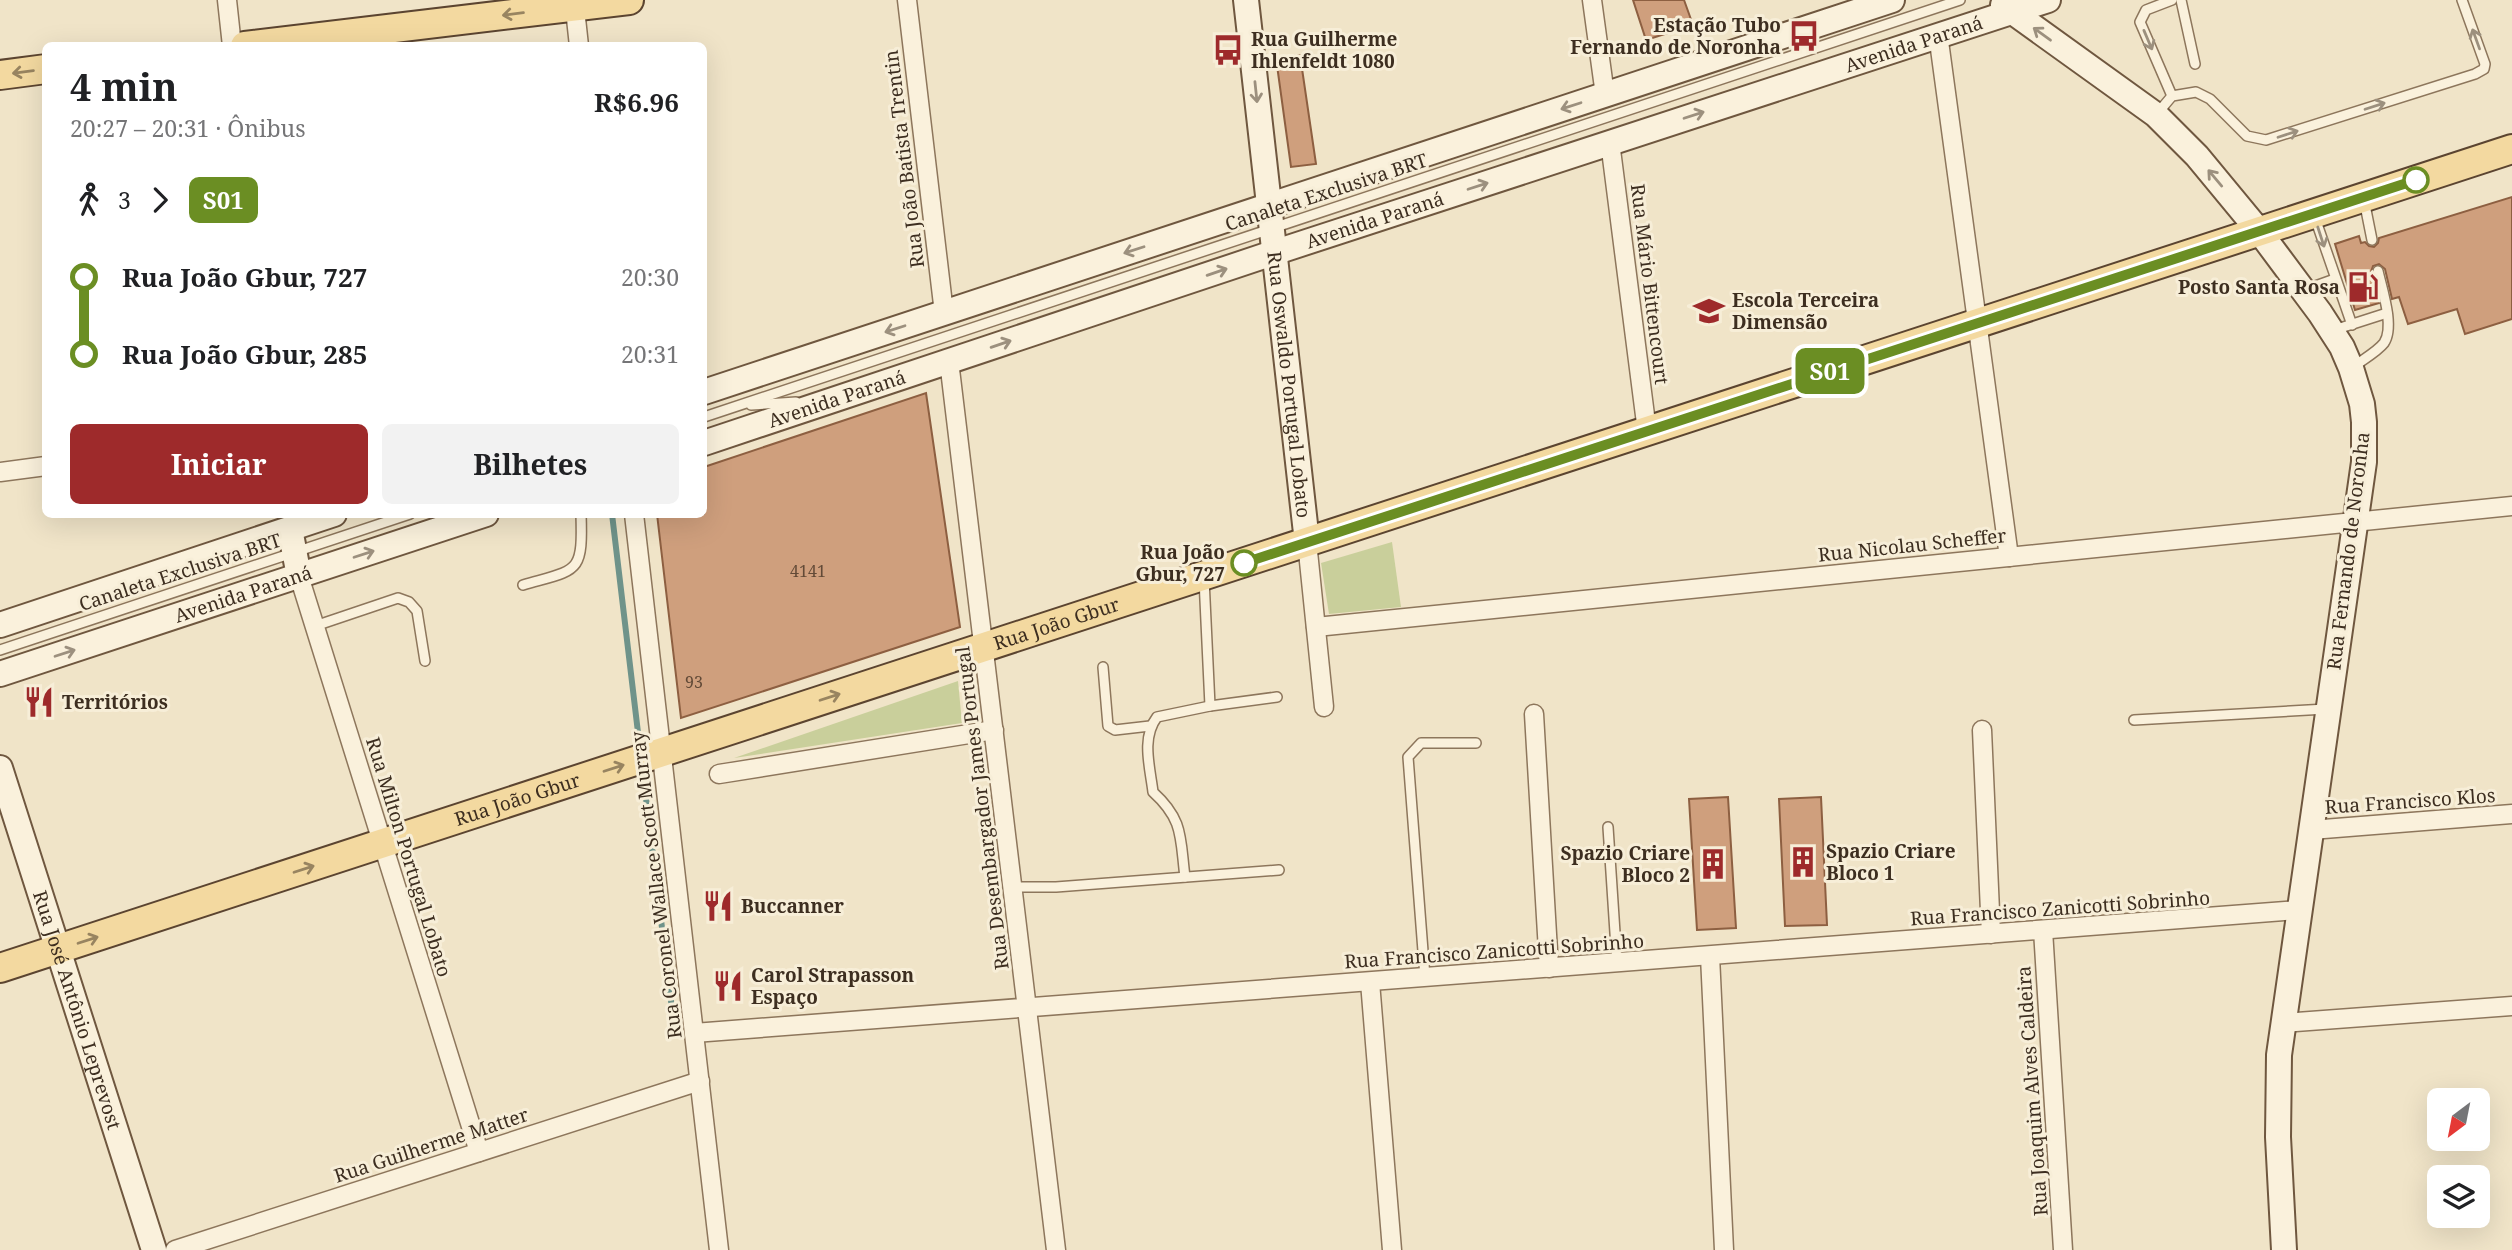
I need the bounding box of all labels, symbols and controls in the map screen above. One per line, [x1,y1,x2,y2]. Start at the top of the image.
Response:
one-way arrow [502,7,525,20]
street label: Avenida Paraná [1842,9,1986,78]
place label: Estação Tubo Fernando de Noronha [1570,12,1781,60]
bus stop icon: Estação Tubo Fernando de Noronha [1787,19,1821,53]
place label: Rua Guilherme Ihlenfeldt 1080 [1251,26,1397,74]
one-way arrow [2033,26,2051,41]
one-way arrow [2142,29,2155,50]
one-way arrow [2469,29,2482,51]
bus stop icon: Rua Guilherme Ihlenfeldt 1080 [1211,33,1245,67]
street label: Rua João Batista Trentin [878,49,930,269]
text: 4 min [70,60,178,112]
one-way arrow [12,65,35,78]
one-way arrow [1249,80,1262,103]
text: R$6.96 [594,84,679,120]
one-way arrow [2364,99,2386,112]
one-way arrow [1561,100,1583,113]
one-way arrow [1683,107,1705,120]
text: 20:27 – 20:31 · Ônibus [70,112,306,144]
one-way arrow [2277,126,2299,139]
street label: Canaleta Exclusiva BRT [1222,147,1431,237]
unlabelled marker [2403,167,2429,193]
one-way arrow [2208,170,2223,188]
one-way arrow [1467,179,1489,192]
icon: walk [70,181,108,219]
icon: forward [141,181,179,219]
street label: Rua Mário Bittencourt [1625,182,1675,386]
text: S01 [203,183,244,216]
text: 3 [118,184,131,216]
street label: Avenida Paraná [1303,185,1447,254]
one-way arrow [2315,226,2328,248]
one-way arrow [1123,244,1145,257]
street label: Rua Oswaldo Portugal Lobato [1261,250,1317,519]
text: Rua João Gbur, 727 [122,259,367,295]
text: 20:30 [621,261,679,293]
one-way arrow [1205,265,1227,277]
fuel station icon: Posto Santa Rosa [2346,270,2380,304]
place label: Posto Santa Rosa [2178,274,2340,300]
place label: Escola Terceira Dimensão [1732,287,1879,335]
school or university icon: Escola Terceira Dimensão [1692,294,1726,328]
one-way arrow [884,324,906,336]
text: Rua João Gbur, 285 [122,336,367,372]
one-way arrow [989,337,1011,349]
text: 20:31 [621,338,679,370]
line badge: S01 [1790,348,1870,394]
text: S01 [1809,354,1851,387]
street label: Avenida Paraná [765,364,909,434]
button: Iniciar [70,424,368,504]
button: Bilhetes [382,424,679,504]
street label: Rua Fernando de Noronha [2320,430,2376,672]
street label: Rua Nicolau Scheffer [1817,522,2007,568]
street label: Canaleta Exclusiva BRT [76,527,285,617]
place label: Rua João Gbur, 727 [1135,539,1225,587]
one-way arrow [352,547,374,560]
marker: Rua João Gbur, 727 [1231,550,1257,576]
street label: Avenida Paraná [171,559,315,629]
house number: 4141 [790,560,826,582]
street label: Rua João Gbur [990,591,1123,656]
street label: Rua Desembargador James Portugal [949,645,1015,971]
one-way arrow [53,646,75,658]
house number: 93 [685,671,703,693]
restaurant icon: Territórios [22,685,56,719]
place label: Territórios [62,689,168,715]
one-way arrow [819,690,841,703]
street label: Rua Coronel Wallace Scott Murray [624,730,688,1040]
street label: Rua Milton Portugal Lobato [360,734,458,980]
one-way arrow [602,761,624,773]
street label: Rua João Gbur [451,767,583,832]
street label: Rua Francisco Klos [2324,782,2496,820]
place label: Spazio Criare Bloco 1 [1826,838,1956,886]
place label: Spazio Criare Bloco 2 [1560,840,1690,888]
building icon: Spazio Criare Bloco 1 [1786,845,1820,879]
building icon: Spazio Criare Bloco 2 [1696,847,1730,881]
one-way arrow [293,862,315,874]
street label: Rua Francisco Zanicotti Sobrinho [1909,885,2211,931]
street label: Rua José Antônio Leprevost [27,887,128,1133]
restaurant icon: Buccanner [701,889,735,923]
place label: Buccanner [741,893,844,919]
street label: Rua Francisco Zanicotti Sobrinho [1343,928,1645,974]
one-way arrow [77,932,99,945]
place label: Carol Strapasson Espaço [751,962,915,1010]
street label: Rua Joaquim Alves Caldeira [2010,965,2054,1217]
restaurant icon: Carol Strapasson Espaço [711,969,745,1003]
north arrow [2427,1088,2490,1152]
map controls [2427,1088,2490,1228]
street label: Rua Guilherme Matter [330,1101,532,1189]
button: layers [2427,1165,2490,1228]

